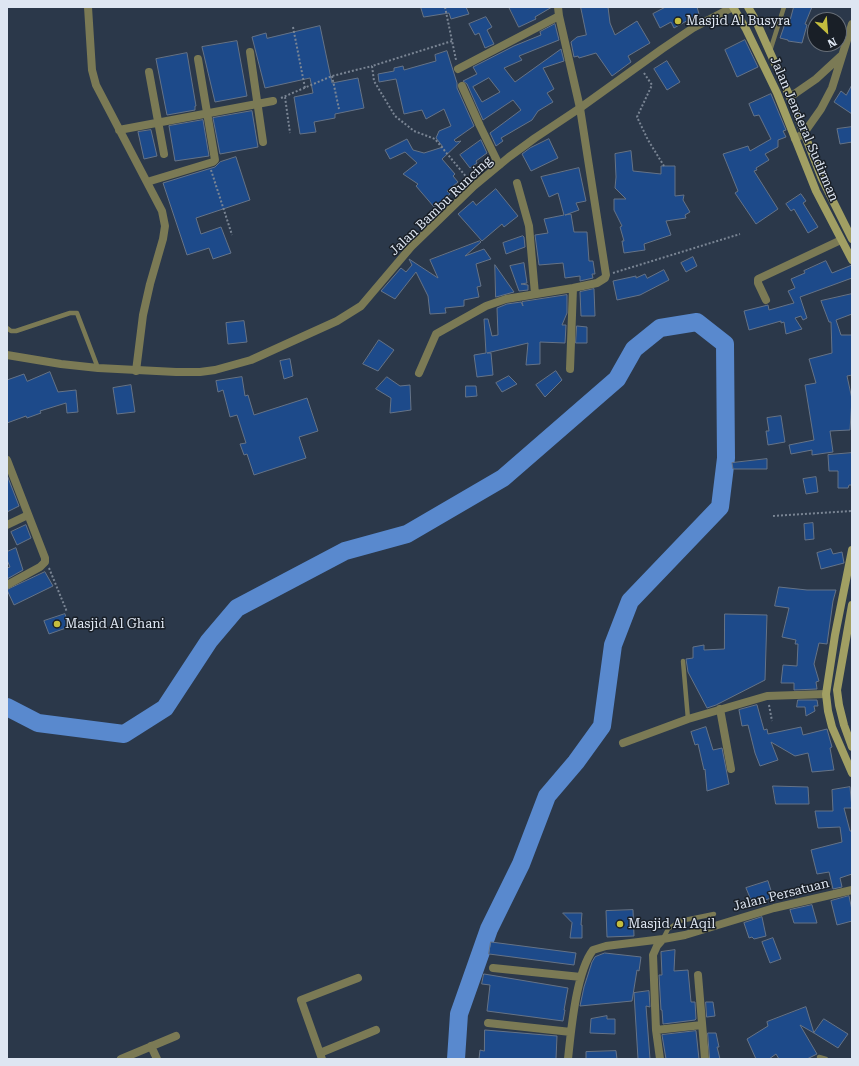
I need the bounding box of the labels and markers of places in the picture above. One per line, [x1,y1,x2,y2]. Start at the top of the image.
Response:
place label: Masjid Al Busyra [686,13,790,29]
marker: Masjid Al Busyra [673,16,683,26]
place label: Masjid Al Ghani [65,616,165,632]
marker: Masjid Al Ghani [52,619,62,629]
place label: Masjid Al Aqil [628,916,715,932]
marker: Masjid Al Aqil [615,919,625,929]

